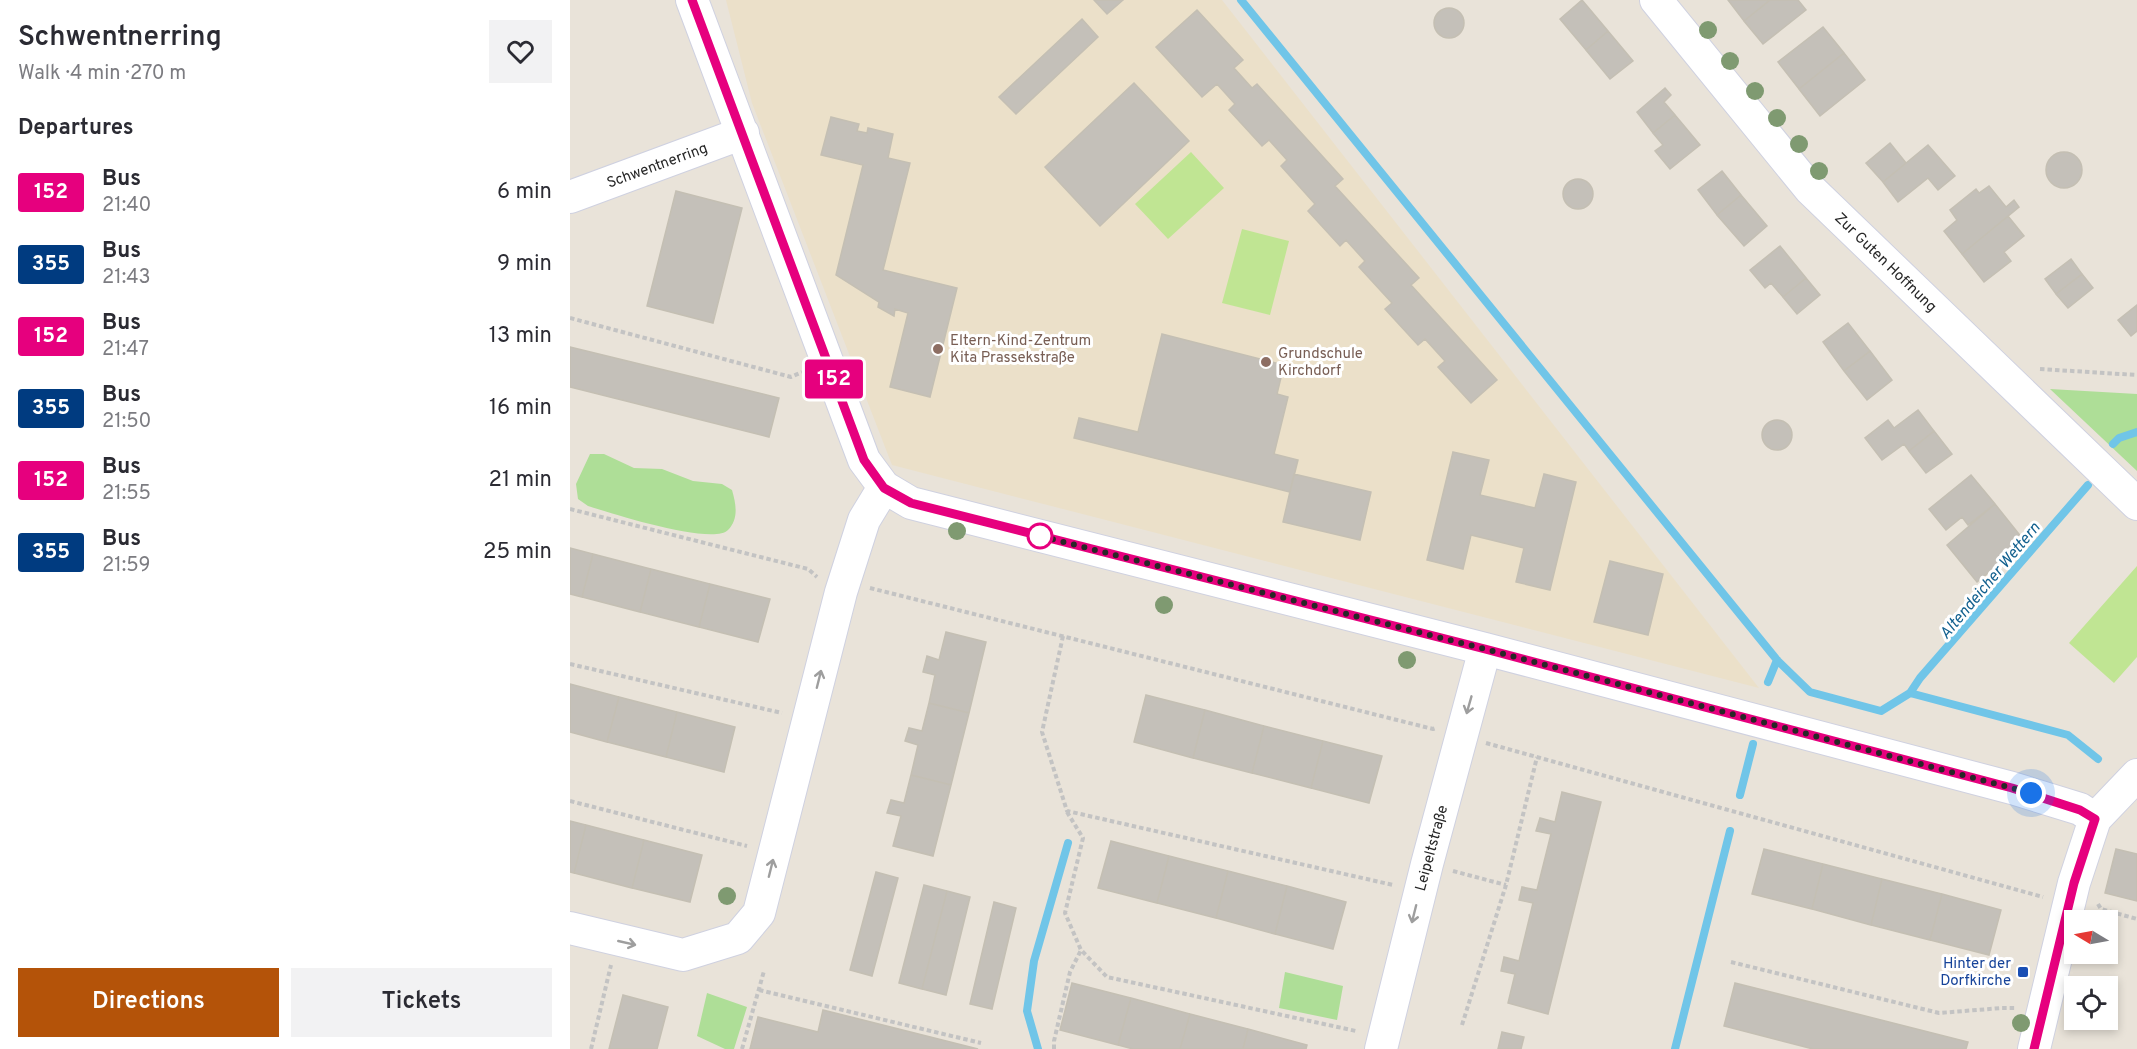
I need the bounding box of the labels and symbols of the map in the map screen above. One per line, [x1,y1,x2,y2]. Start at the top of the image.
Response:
street label: Schwentnerring [604,139,711,193]
street label: Zur Guten Hoffnung [1830,209,1940,317]
place label: Eltern-Kind-Zentrum Kita Prassekstraße [950,332,1091,368]
marker: Eltern-Kind-Zentrum Kita Prassekstraße [931,342,945,356]
place label: Grundschule Kirchdorf [1278,345,1363,381]
marker: Grundschule Kirchdorf [1259,355,1273,369]
line badge: 152 [800,360,868,398]
water label: Altendeicher Wettern [1936,519,2045,644]
unlabelled marker [1027,523,1053,549]
one-way arrow [814,670,825,689]
one-way arrow [1462,695,1474,714]
your location [2016,778,2046,808]
street label: Leipeltstraße [1412,803,1453,893]
one-way arrow [765,859,777,878]
one-way arrow [1407,904,1419,923]
north arrow [2064,910,2118,964]
one-way arrow [616,938,636,949]
place label: Hinter der Dorfkirche [1940,955,2011,991]
marker: Hinter der Dorfkirche [2016,965,2030,979]

